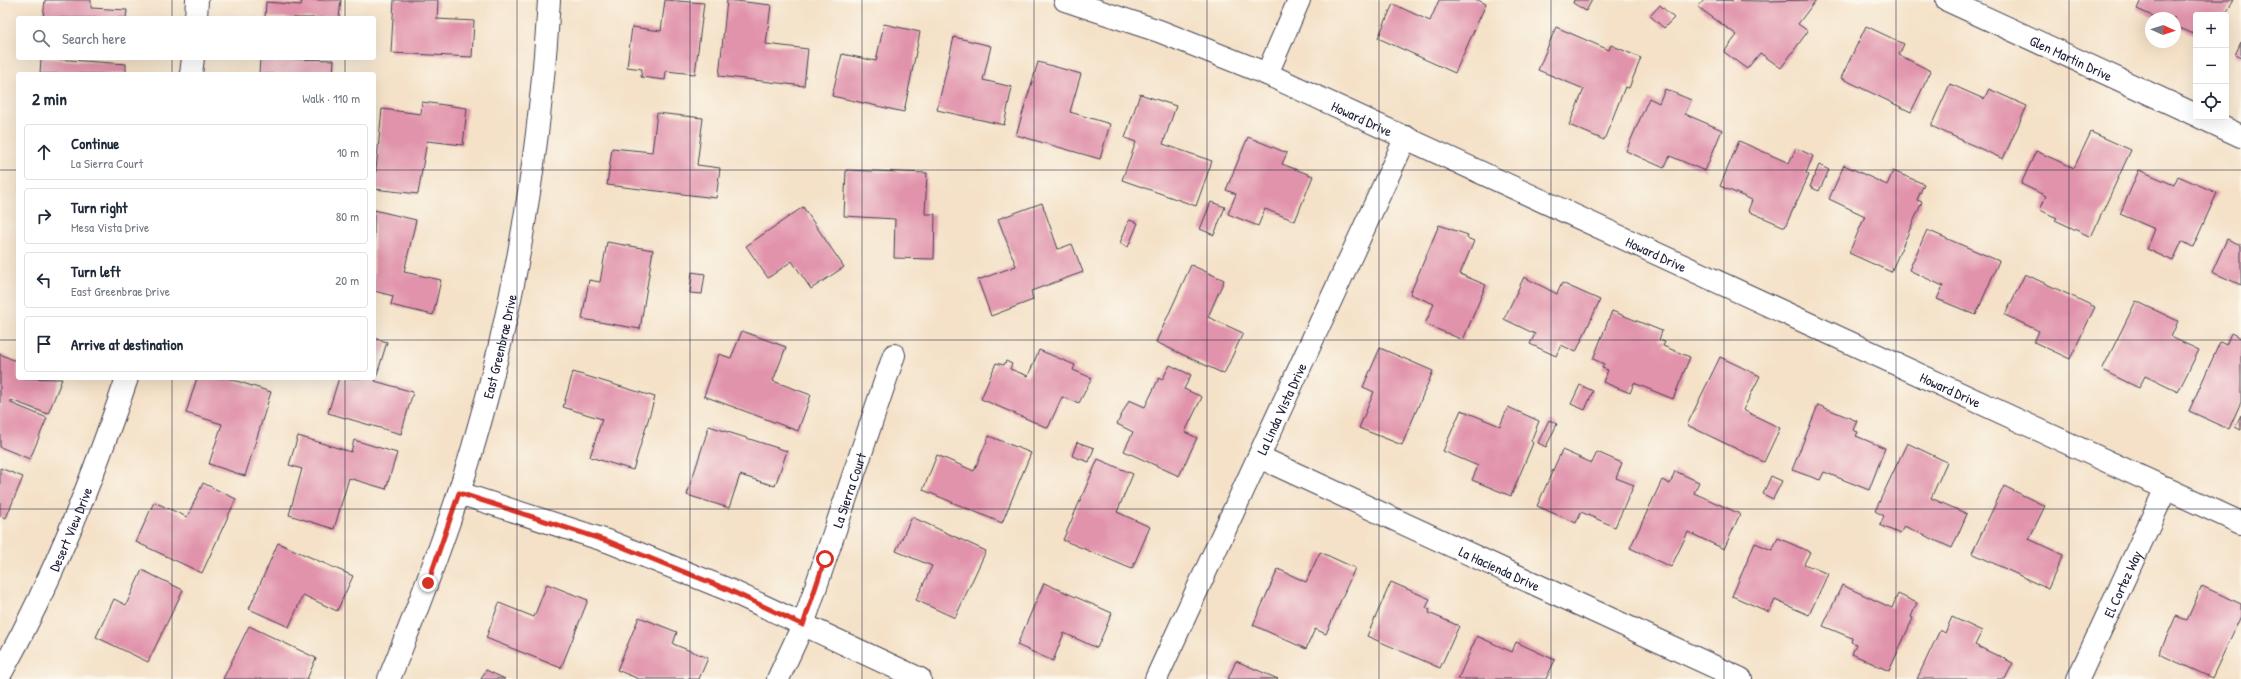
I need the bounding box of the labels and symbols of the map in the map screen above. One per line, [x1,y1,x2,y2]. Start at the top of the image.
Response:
north arrow [2145,12,2181,48]
street label: Glen Martin Drive [2027,30,2116,85]
street label: Howard Drive [1329,96,1396,140]
street label: Howard Drive [1623,231,1690,276]
street label: East Greenbrae Drive [477,292,520,400]
street label: La Linda Vista Drive [1251,359,1310,457]
street label: Howard Drive [1917,367,1984,411]
street label: La Sierra Court [827,450,870,530]
street label: Desert View Drive [44,484,96,574]
street label: La Hacienda Drive [1456,541,1544,595]
street label: El Cortez Way [2098,547,2146,620]
route start [816,550,834,568]
route end [419,574,437,592]

